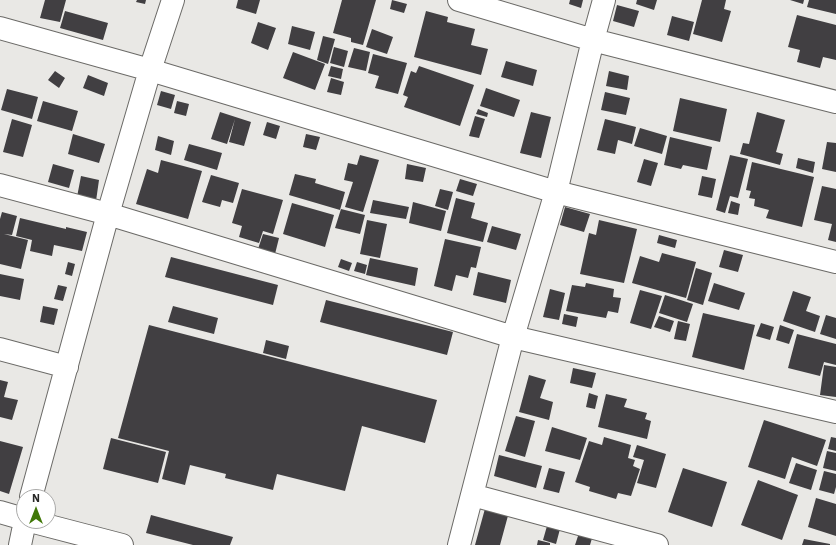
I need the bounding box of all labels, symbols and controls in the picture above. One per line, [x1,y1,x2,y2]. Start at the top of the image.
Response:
north arrow [16,489,56,529]
text: N [32,491,40,505]

